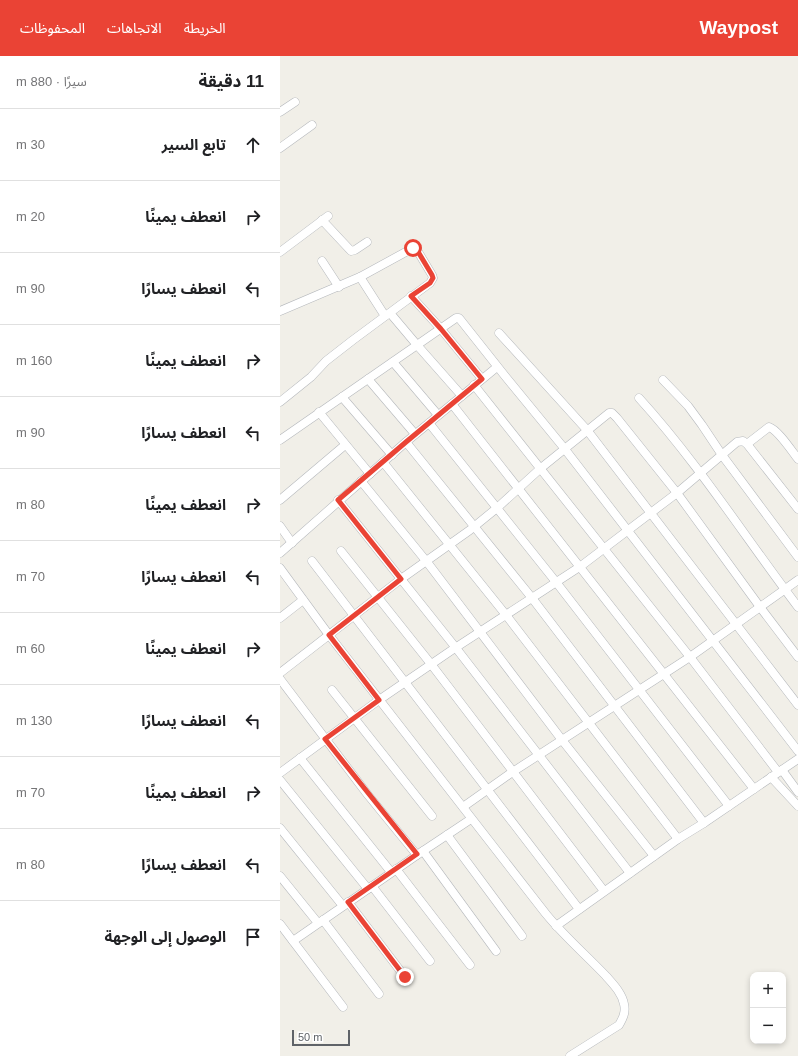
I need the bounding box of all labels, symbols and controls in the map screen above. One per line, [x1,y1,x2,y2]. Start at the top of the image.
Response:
text: Waypost [700,17,778,38]
text: المحفوظات [20,20,85,36]
text: الاتجاهات [107,20,162,36]
text: الخريطة [184,20,226,36]
text: 11 دقيقة [199,72,264,91]
text: سيرًا · 880 m [16,74,87,89]
icon: ahead [242,134,264,156]
text: تابع السير [162,136,226,153]
text: 30 m [16,137,45,152]
icon: right [242,206,264,228]
text: انعطف يمينًا [145,208,226,225]
text: 20 m [16,209,45,224]
route start [404,239,422,257]
icon: left [242,278,264,300]
text: انعطف يسارًا [141,280,226,297]
text: 90 m [16,281,45,296]
icon: right [242,350,264,372]
text: انعطف يمينًا [145,352,226,369]
text: 160 m [16,353,52,368]
icon: left [242,422,264,444]
text: انعطف يسارًا [141,424,226,441]
text: 90 m [16,425,45,440]
icon: right [242,494,264,516]
text: انعطف يمينًا [145,496,226,513]
text: 80 m [16,497,45,512]
icon: left [242,566,264,588]
text: انعطف يسارًا [141,568,226,585]
text: 70 m [16,569,45,584]
icon: right [242,638,264,660]
text: انعطف يمينًا [145,640,226,657]
text: 60 m [16,641,45,656]
icon: left [242,710,264,732]
text: انعطف يسارًا [141,712,226,729]
text: 130 m [16,713,52,728]
icon: right [242,782,264,804]
text: انعطف يمينًا [145,784,226,801]
text: 70 m [16,785,45,800]
icon: left [242,854,264,876]
text: انعطف يسارًا [141,856,226,873]
text: 80 m [16,857,45,872]
icon: arrive [242,926,264,948]
text: الوصول إلى الوجهة [104,928,226,945]
route end [396,968,414,986]
map controls [750,972,786,1044]
button: + [750,972,786,1008]
button: − [750,1008,786,1044]
scale bar [292,1028,350,1047]
text: 50 m [298,1031,322,1043]

